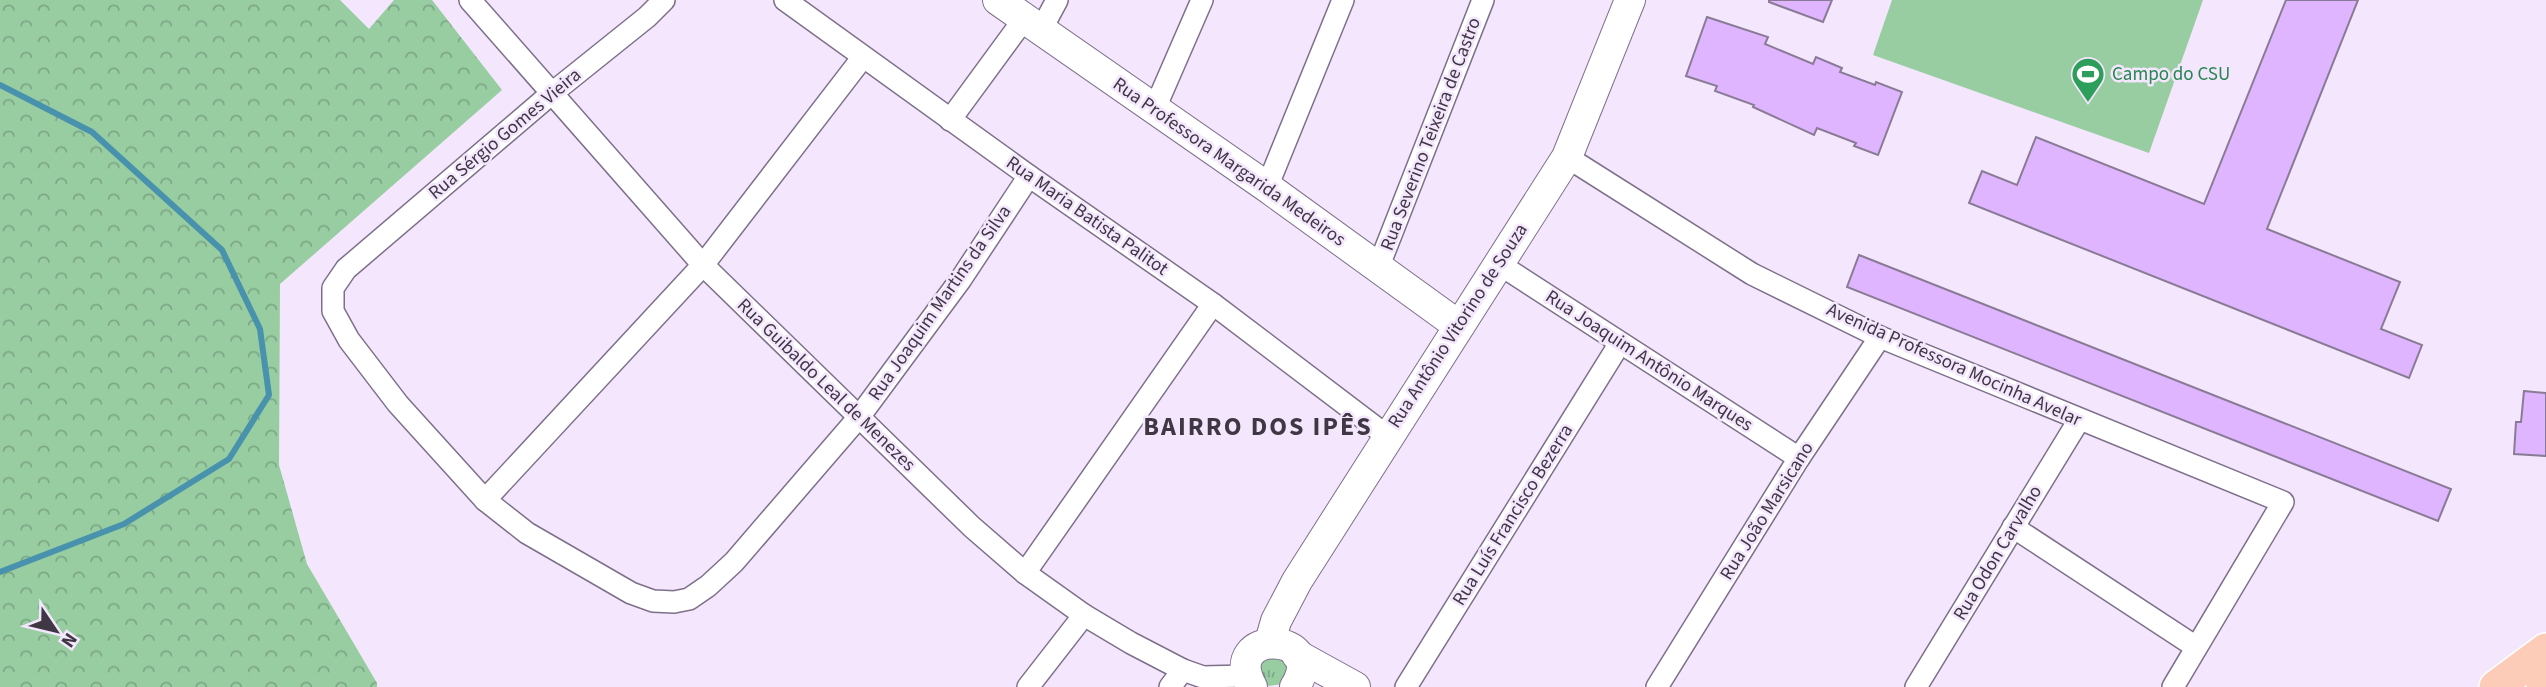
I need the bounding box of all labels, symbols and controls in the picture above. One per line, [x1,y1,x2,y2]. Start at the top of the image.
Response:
street label: Rua Severino Teixeira de Castro [1374,13,1488,255]
sports icon: Campo do CSU [2069,55,2107,104]
place label: Campo do CSU [2112,61,2230,88]
street label: Rua Sérgio Gomes Vieira [423,62,587,206]
street label: Rua Professora Margarida Medeiros [1107,71,1351,253]
street label: Rua Maria Batista Palitot [1000,150,1174,283]
street label: Rua Joaquim Martins da Silva [862,200,1018,406]
street label: Rua Antônio Vitorino de Souza [1382,218,1534,434]
street label: Rua Joaquim Antônio Marques [1540,284,1758,438]
street label: Rua Guibaldo Leal de Menezes [731,292,921,478]
street label: Avenida Professora Mocinha Avelar [1822,296,2086,434]
district label: BAIRRO DOS IPÊS [1143,408,1373,445]
street label: Rua Luís Francisco Bezerra [1446,419,1580,611]
street label: Rua João Marsicano [1714,437,1820,585]
street label: Rua Odon Carvalho [1947,480,2049,626]
north arrow [21,596,91,666]
text: N [54,627,83,653]

